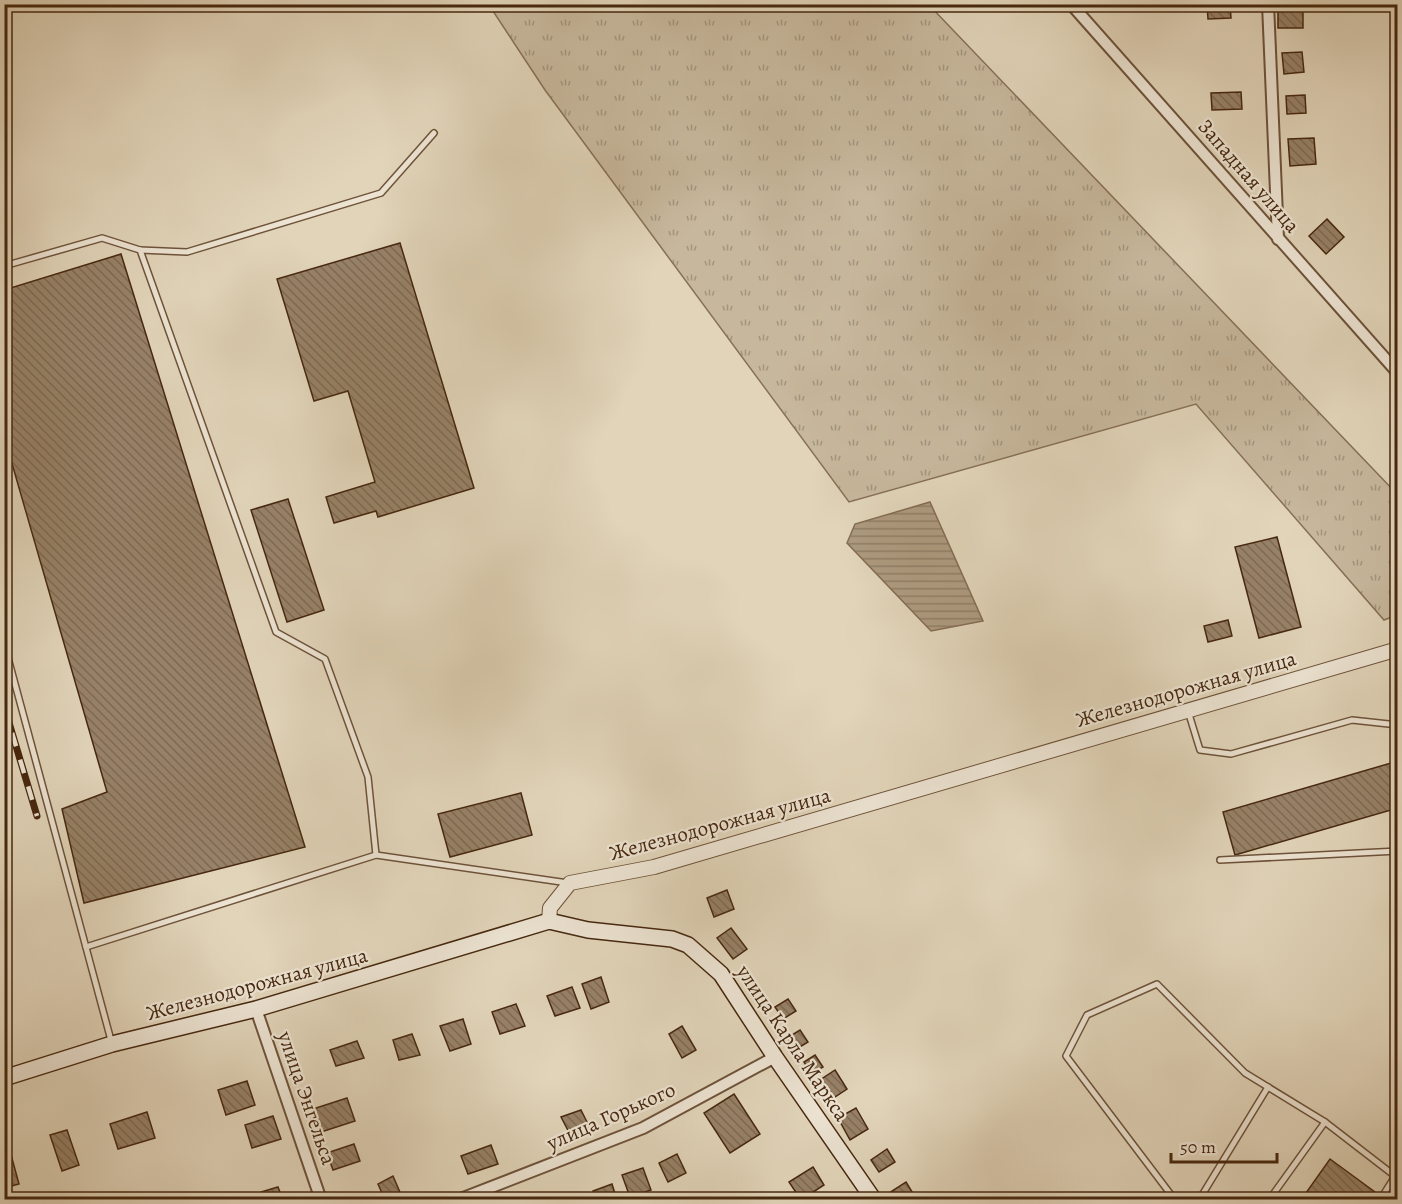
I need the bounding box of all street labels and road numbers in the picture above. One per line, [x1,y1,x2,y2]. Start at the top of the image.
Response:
street label: Западная улица [1192,113,1307,239]
street label: Железнодорожная улица [1073,644,1300,734]
street label: Железнодорожная улица [606,781,834,867]
street label: Железнодорожная улица [143,941,371,1027]
street label: улица Карла Маркса [730,958,856,1127]
street label: улица Энгельса [271,1027,343,1169]
street label: улица Горького [541,1075,680,1157]

